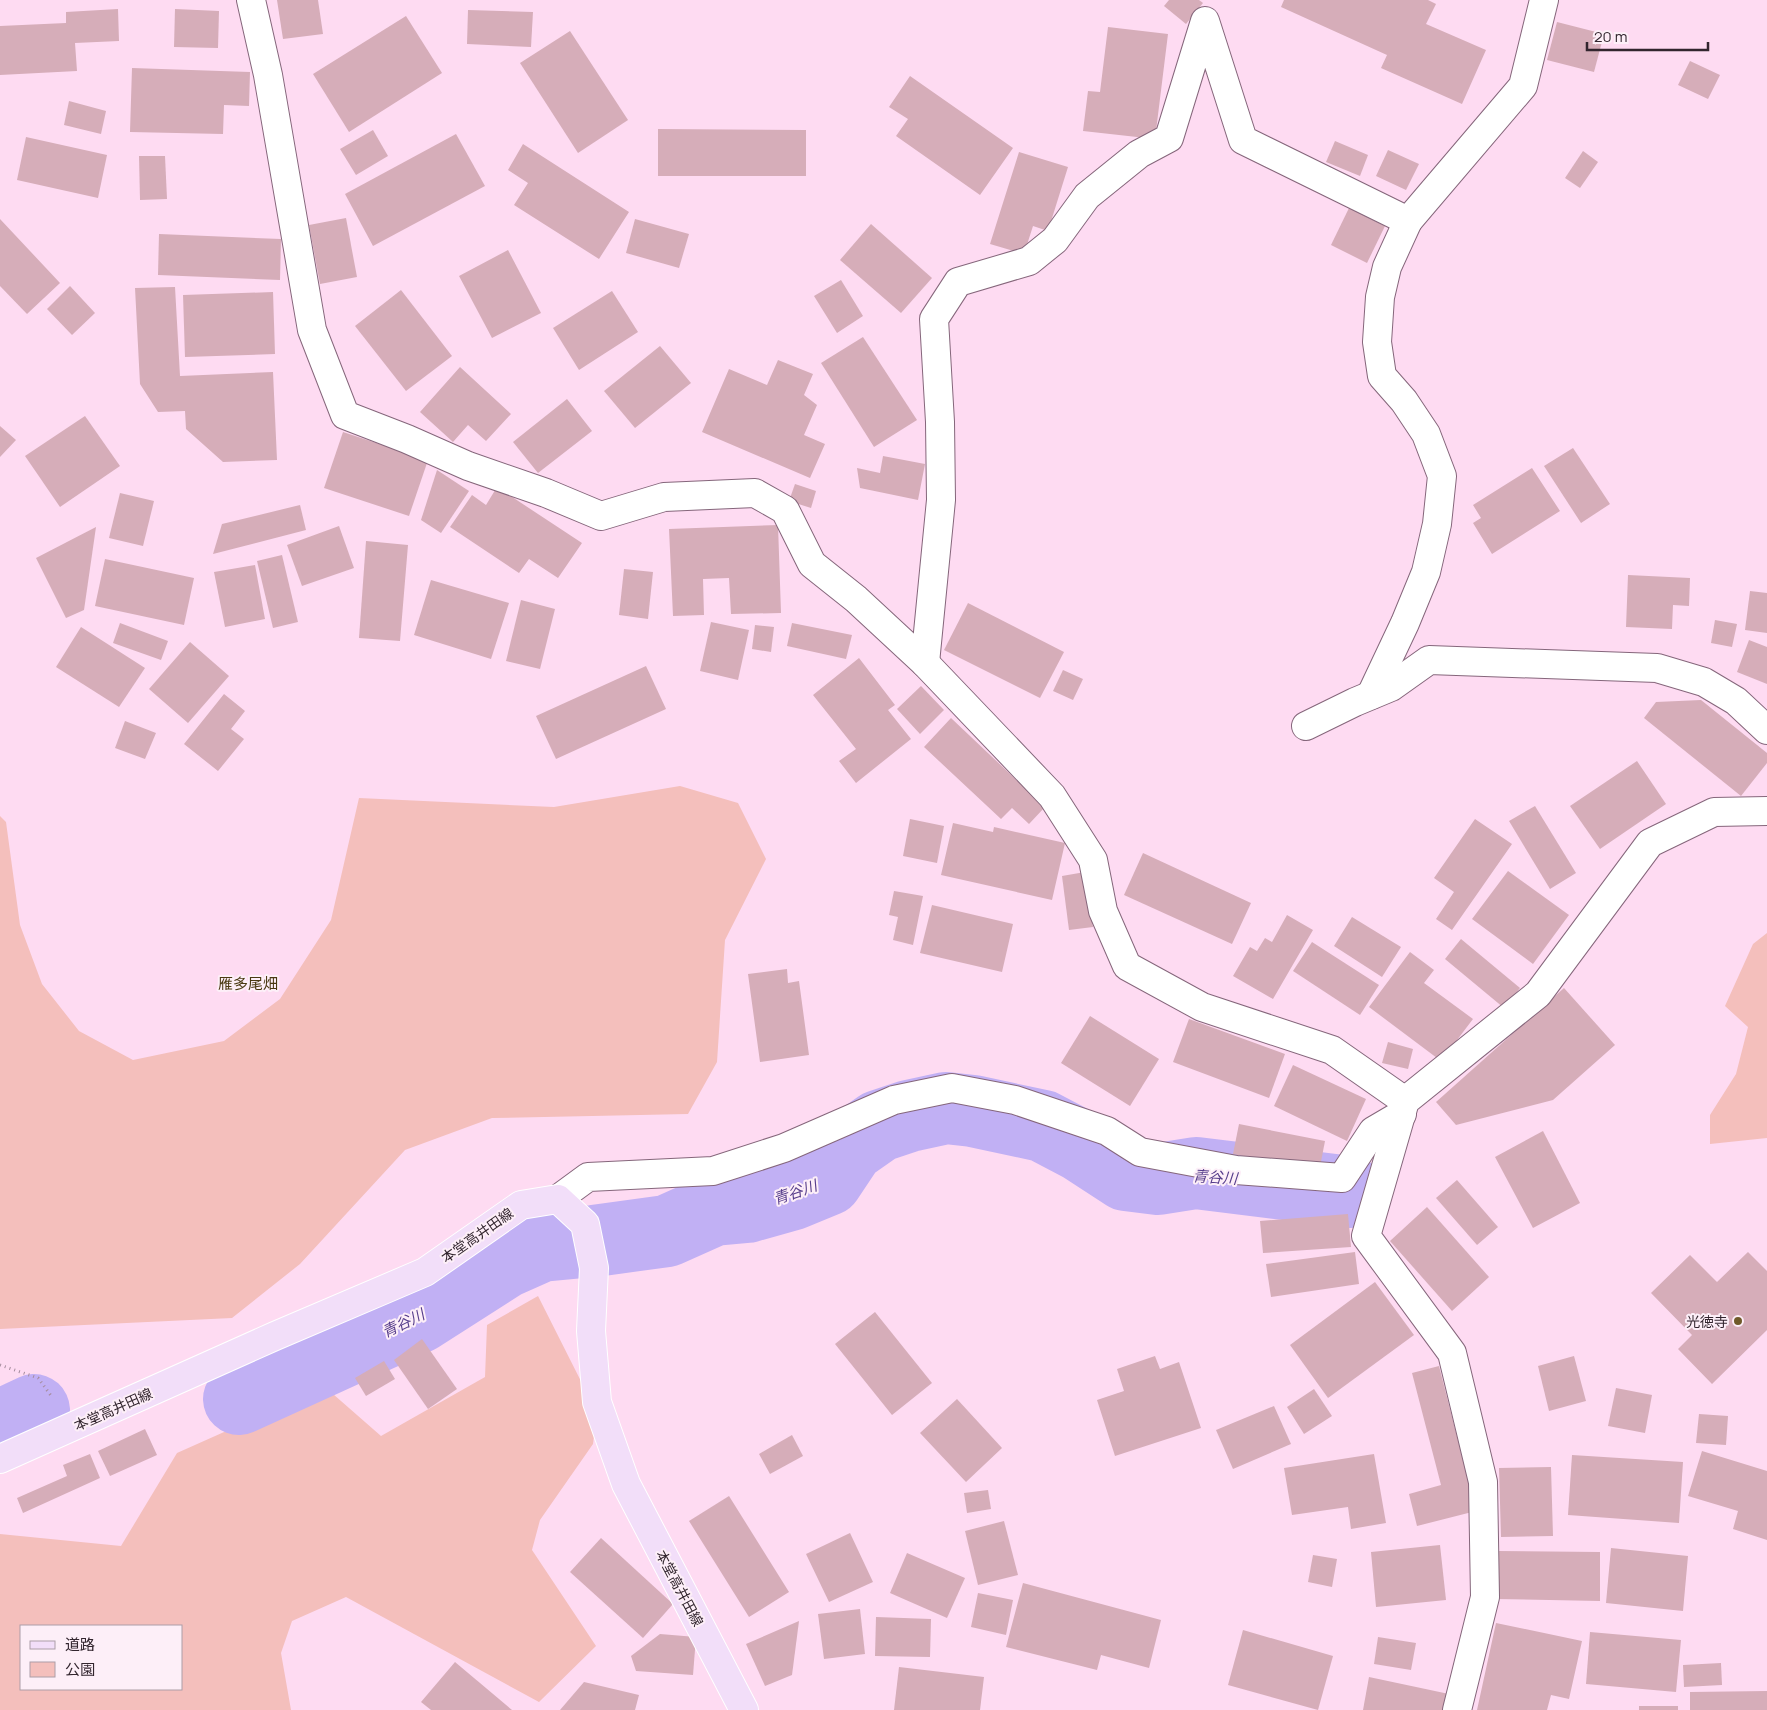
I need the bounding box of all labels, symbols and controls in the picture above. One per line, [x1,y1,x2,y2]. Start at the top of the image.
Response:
scale bar [1587,20,1708,52]
text: 20 m [1594,26,1627,47]
district label: 雁多尾畑 [218,973,278,994]
water label: 青谷川 [1192,1165,1240,1189]
water label: 青谷川 [770,1174,822,1209]
street label: 本堂高井田線 [437,1203,517,1267]
water label: 青谷川 [378,1303,430,1342]
place label: 光徳寺 [1686,1312,1728,1331]
marker: 光徳寺 [1732,1315,1744,1327]
street label: 本堂高井田線 [71,1383,155,1435]
street label: 本堂高井田線 [652,1546,708,1630]
legend [20,1625,182,1690]
text: 道路 [65,1634,95,1655]
text: 公園 [65,1659,95,1680]

